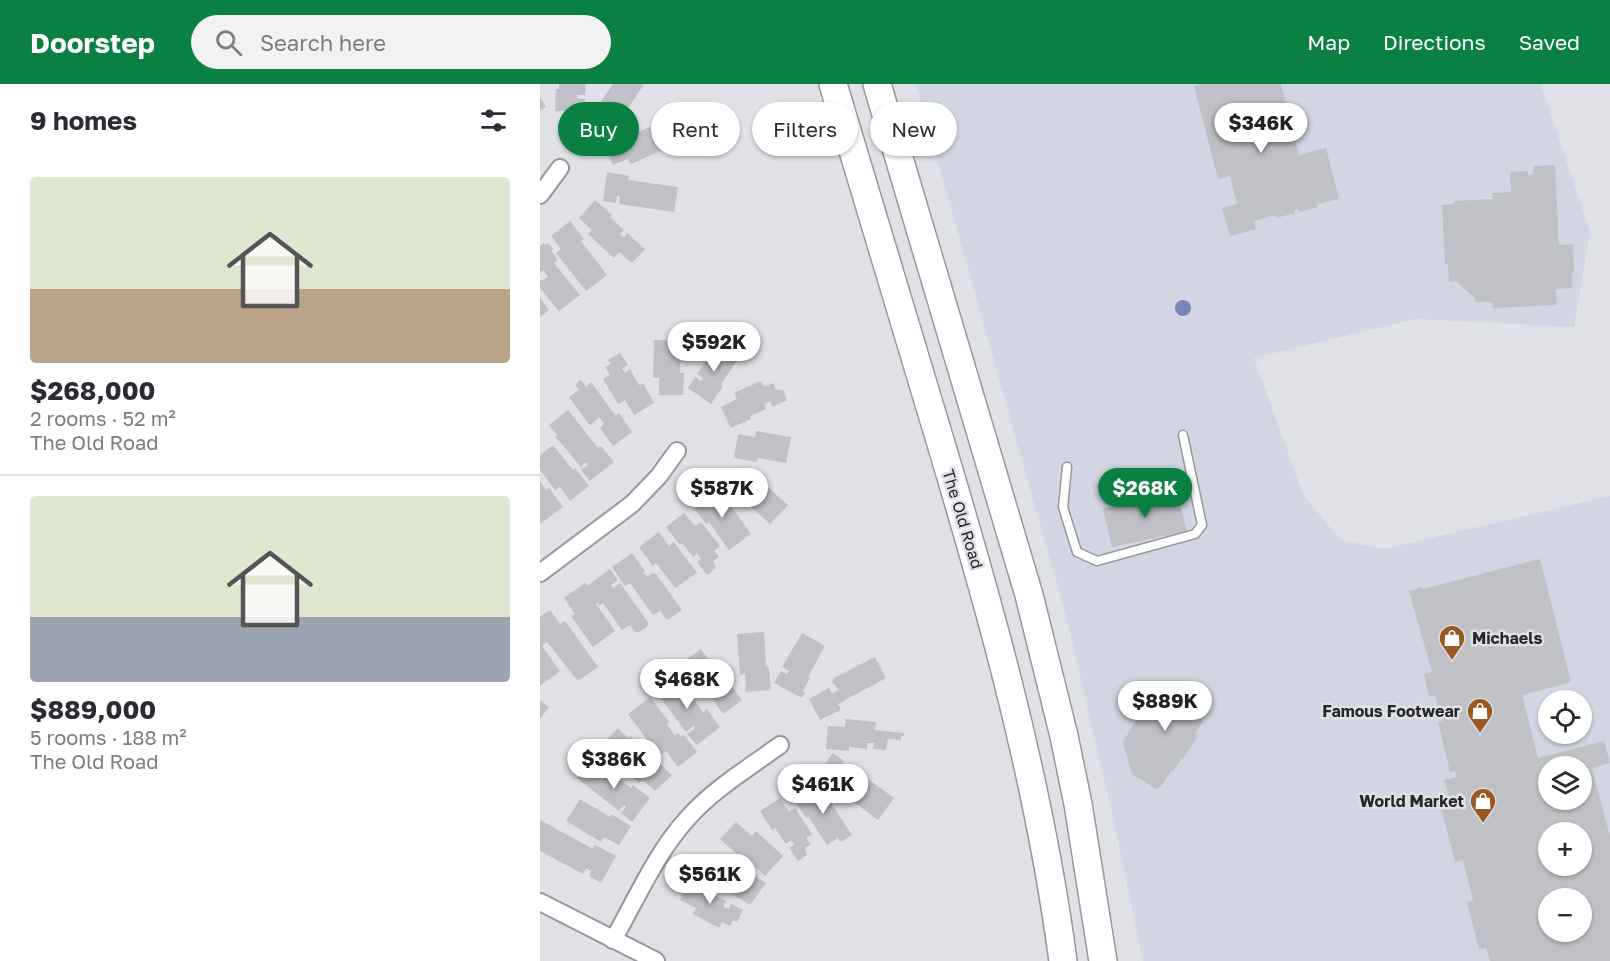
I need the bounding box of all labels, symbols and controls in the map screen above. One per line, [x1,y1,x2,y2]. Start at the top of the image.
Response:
search box [191,15,611,69]
text: Doorstep [30,26,155,59]
icon: search [212,26,245,59]
text: Search here [260,29,386,56]
text: Map [1307,29,1350,55]
text: Directions [1383,29,1486,55]
text: Saved [1519,29,1580,55]
chip: Buy [558,102,639,156]
chip: Rent [651,102,740,156]
chip: Filters [752,102,858,156]
chip: New [870,102,957,156]
pin: $346K [1219,103,1303,154]
icon: filters [477,104,510,137]
text: 9 homes [30,105,137,136]
text: $346K [1228,110,1294,134]
icon: home [216,216,324,324]
pin: $592K [672,322,756,373]
text: $592K [682,329,747,353]
text: $268,000 [30,375,155,406]
text: 2 rooms · 52 m² [30,406,176,430]
text: The Old Road [30,430,159,454]
street label: The Old Road [938,467,988,571]
pin: $587K [680,468,764,519]
pin: $268K [1103,468,1187,519]
text: $587K [690,475,754,499]
text: $268K [1112,475,1178,499]
icon: home [216,535,324,643]
shop icon: Michaels [1437,623,1467,661]
place label: Michaels [1472,628,1543,648]
pin: $468K [645,659,729,710]
text: $468K [654,666,720,690]
pin: $889K [1123,681,1207,732]
text: $889K [1132,688,1198,712]
map controls [1538,690,1592,942]
button: locate [1538,690,1592,744]
text: $889,000 [30,694,156,725]
shop icon: Famous Footwear [1465,696,1495,734]
place label: Famous Footwear [1322,701,1460,721]
text: 5 rooms · 188 m² [30,725,187,749]
pin: $386K [572,739,656,790]
text: $386K [581,746,647,770]
text: The Old Road [30,749,159,773]
button: layers [1538,756,1592,810]
pin: $461K [781,764,865,815]
text: $461K [791,771,855,795]
shop icon: World Market [1468,786,1498,824]
place label: World Market [1359,791,1464,811]
button: + [1538,822,1592,876]
pin: $561K [668,854,752,905]
text: $561K [678,861,742,885]
button: − [1538,888,1592,942]

